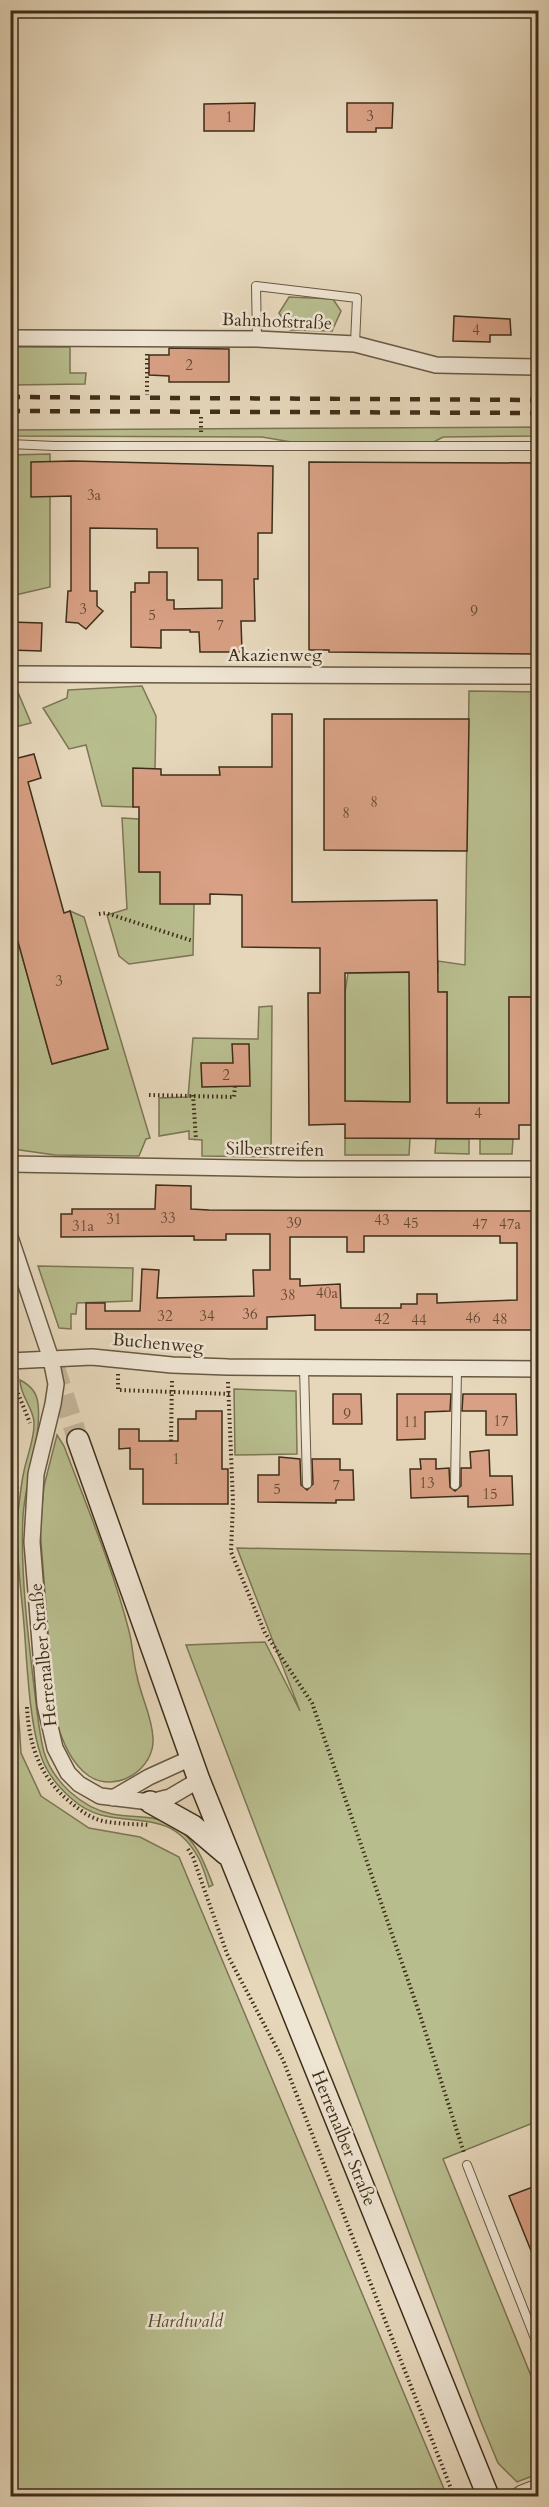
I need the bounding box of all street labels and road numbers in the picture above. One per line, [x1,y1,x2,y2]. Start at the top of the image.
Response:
street label: Bahnhofstraße [221,307,332,336]
street label: Akazienweg [228,643,323,668]
street label: Silberstreifen [226,1136,325,1163]
street label: Buchenweg [111,1327,205,1360]
street label: Herrenalber Straße [24,1582,63,1728]
street label: Herrenalber Straße [305,2067,382,2210]

